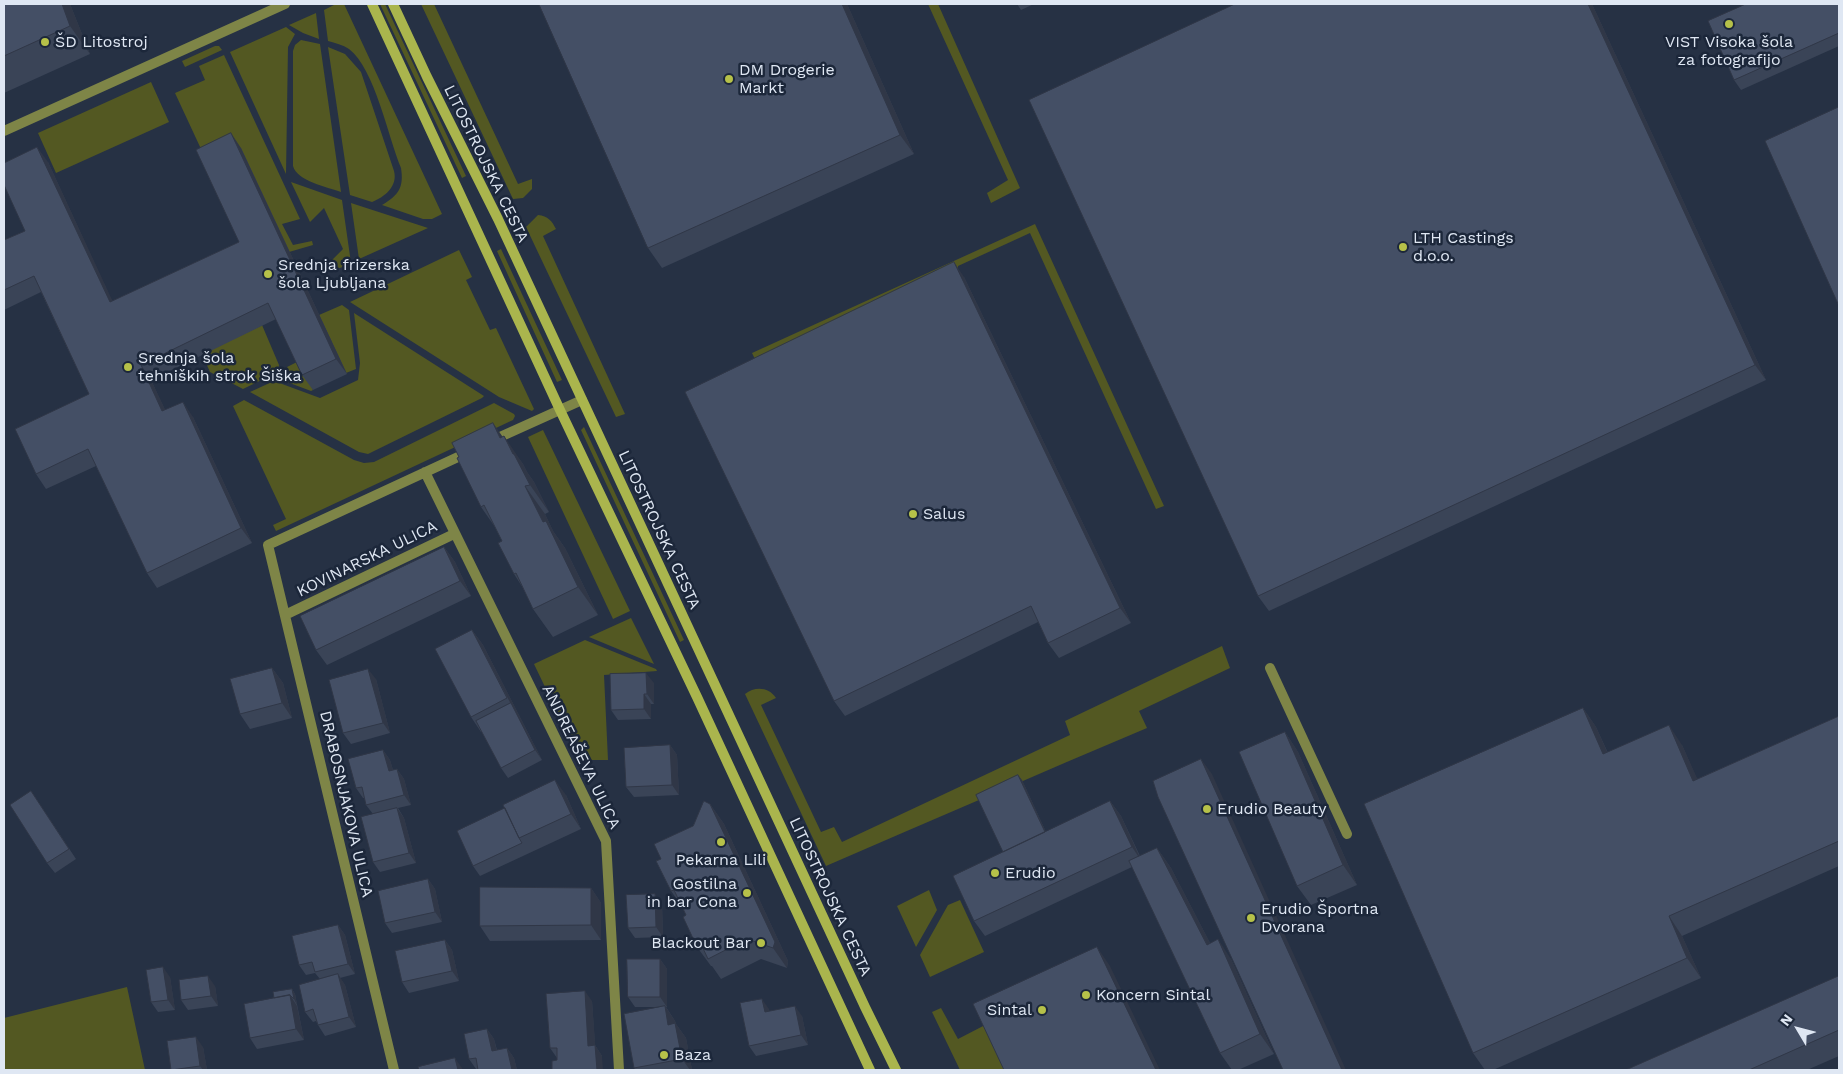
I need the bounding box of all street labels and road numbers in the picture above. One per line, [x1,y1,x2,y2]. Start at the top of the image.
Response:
street label: LITOSTROJSKA CESTA [439,82,533,246]
street label: LITOSTROJSKA CESTA [614,448,704,612]
street label: KOVINARSKA ULICA [294,517,440,601]
street label: ANDREAŠEVA ULICA [538,682,624,832]
street label: DRABOSNJAKOVA ULICA [315,709,377,899]
street label: LITOSTROJSKA CESTA [785,815,875,979]

